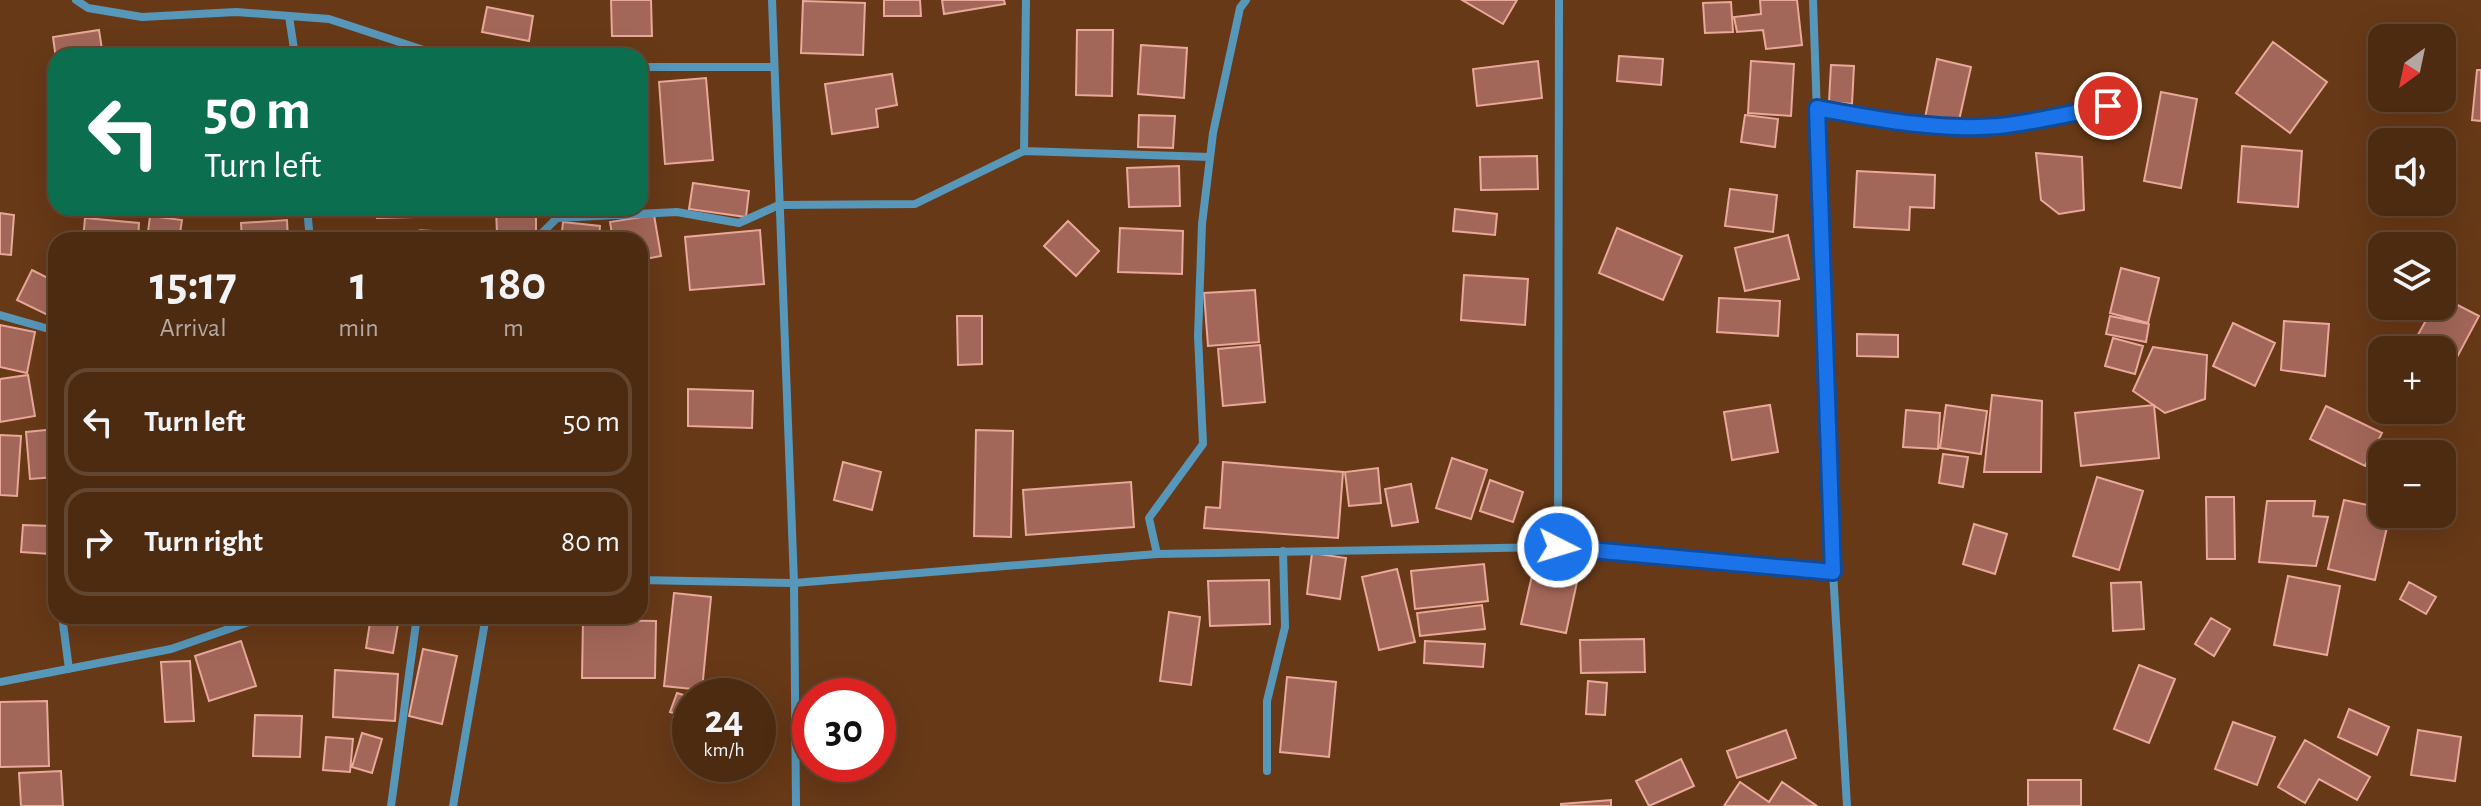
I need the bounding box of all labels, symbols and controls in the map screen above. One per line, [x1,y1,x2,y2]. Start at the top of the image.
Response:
north arrow [2368,24,2456,112]
map controls [2368,24,2456,528]
pin [2074,72,2142,140]
icon: left [72,80,176,184]
text: 50 m [204,83,311,139]
icon: arrive [2086,84,2130,128]
button: sound [2368,128,2456,216]
text: Turn left [204,148,321,184]
button: layers [2368,232,2456,320]
text: 15:17 [150,261,237,309]
text: 1 [350,261,367,309]
text: 180 [480,261,546,309]
text: Arrival [160,315,227,341]
text: min [338,315,379,341]
text: m [503,315,524,341]
button: + [2368,336,2456,424]
icon: left [76,400,120,444]
text: Turn left [144,407,245,437]
text: 50 m [563,407,620,437]
button: − [2368,440,2456,528]
position arrow [1516,505,1600,589]
icon: right [76,520,120,564]
text: Turn right [144,527,263,557]
text: 80 m [561,527,620,557]
speed limit sign: 30 [792,678,896,782]
text: 24 [705,700,743,740]
text: km/h [703,740,745,760]

